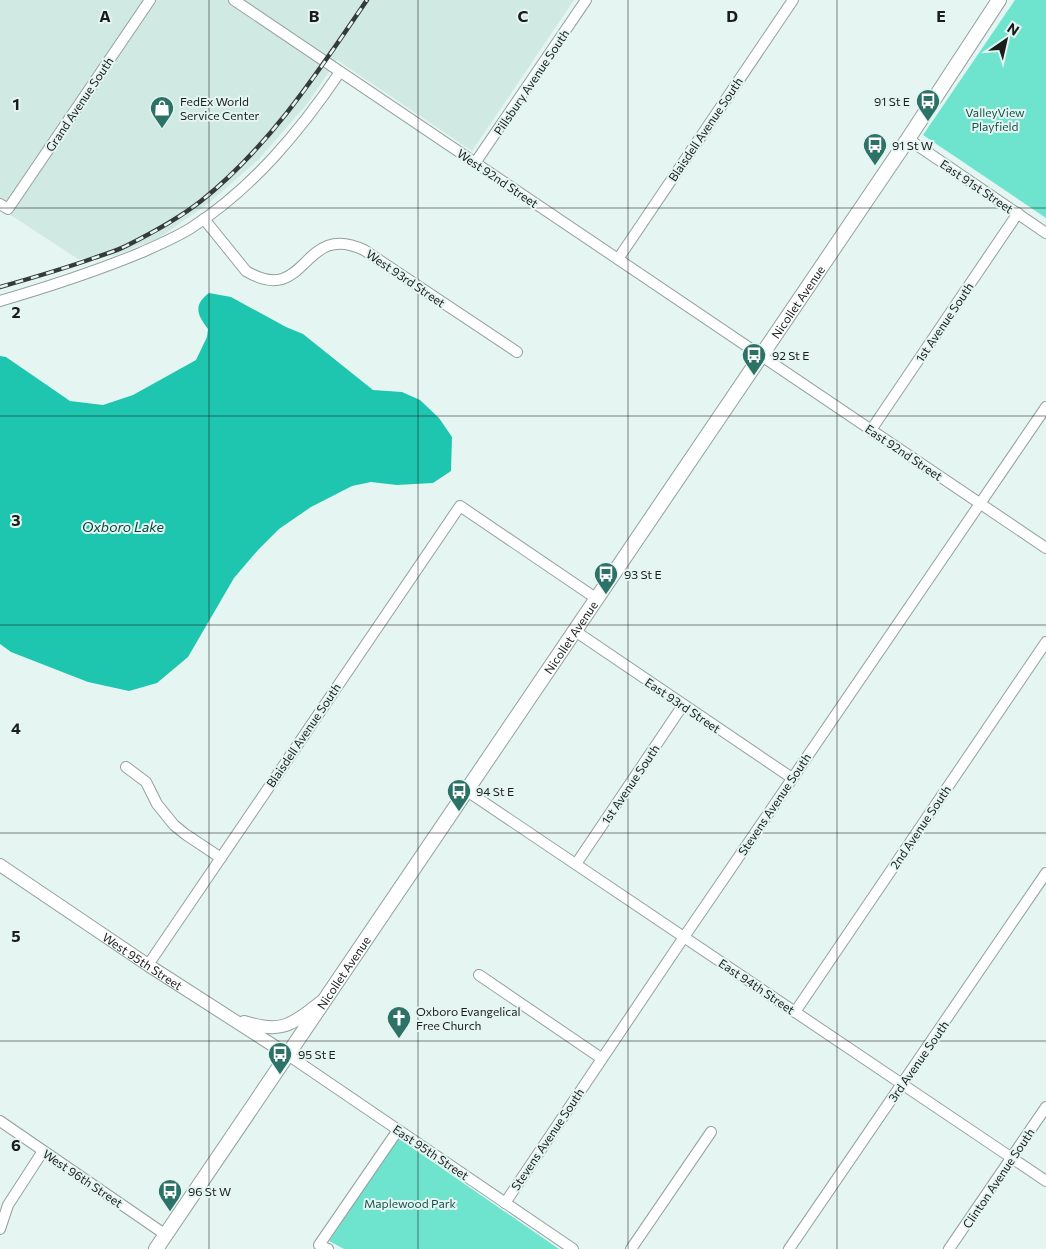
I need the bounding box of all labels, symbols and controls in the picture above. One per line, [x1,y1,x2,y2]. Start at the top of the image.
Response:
text: A [99,6,111,25]
text: B [309,6,320,25]
text: C [518,6,529,25]
text: D [726,6,738,25]
text: E [936,6,946,25]
north arrow [981,15,1031,65]
text: N [1004,19,1023,39]
street label: Pillsbury Avenue South [490,27,572,137]
street label: Grand Avenue South [42,54,116,154]
street label: Blaisdell Avenue South [665,74,745,184]
bus stop icon: 91 St E [915,88,941,122]
text: 1 [12,94,20,113]
place label: FedEx World Service Center [180,94,260,122]
place label: 91 St E [874,94,910,108]
shop icon: FedEx World Service Center [149,95,175,129]
park label: ValleyView Playfield [965,105,1025,133]
bus stop icon: 91 St W [862,132,888,166]
place label: 91 St W [892,138,933,152]
street label: West 92nd Street [455,146,541,210]
street label: East 91st Street [938,156,1016,216]
street label: West 93rd Street [364,246,448,310]
street label: Nicollet Avenue [768,263,827,341]
street label: 1st Avenue South [912,280,976,364]
text: 2 [11,302,21,321]
bus stop icon: 92 St E [741,342,767,376]
place label: 92 St E [772,348,809,362]
street label: East 92nd Street [863,421,945,483]
text: 3 [11,510,21,529]
water label: Oxboro Lake [82,518,165,535]
bus stop icon: 93 St E [593,561,619,595]
place label: 93 St E [624,567,662,581]
street label: Nicollet Avenue [541,598,600,676]
street label: East 93rd Street [643,675,723,735]
street label: Blaisdell Avenue South [263,680,343,790]
text: 4 [11,718,21,737]
street label: 1st Avenue South [598,742,662,826]
street label: Stevens Avenue South [735,750,813,858]
bus stop icon: 94 St E [446,778,472,812]
street label: 2nd Avenue South [887,783,953,871]
place label: 94 St E [476,784,514,798]
text: 5 [11,926,21,945]
street label: West 95th Street [100,930,185,992]
street label: Nicollet Avenue [314,933,373,1012]
street label: East 94th Street [716,955,798,1017]
place label: Oxboro Evangelical Free Church [416,1004,521,1032]
church icon: Oxboro Evangelical Free Church [386,1005,412,1039]
street label: 3rd Avenue South [885,1018,951,1104]
bus stop icon: 95 St E [267,1041,293,1075]
place label: 95 St E [298,1047,336,1061]
street label: Stevens Avenue South [508,1085,586,1193]
street label: East 95th Street [391,1122,472,1183]
street label: Clinton Avenue South [959,1125,1037,1231]
text: 6 [11,1135,21,1154]
street label: West 96th Street [41,1146,126,1210]
bus stop icon: 96 St W [157,1178,183,1212]
place label: 96 St W [188,1184,231,1198]
park label: Maplewood Park [364,1196,457,1210]

